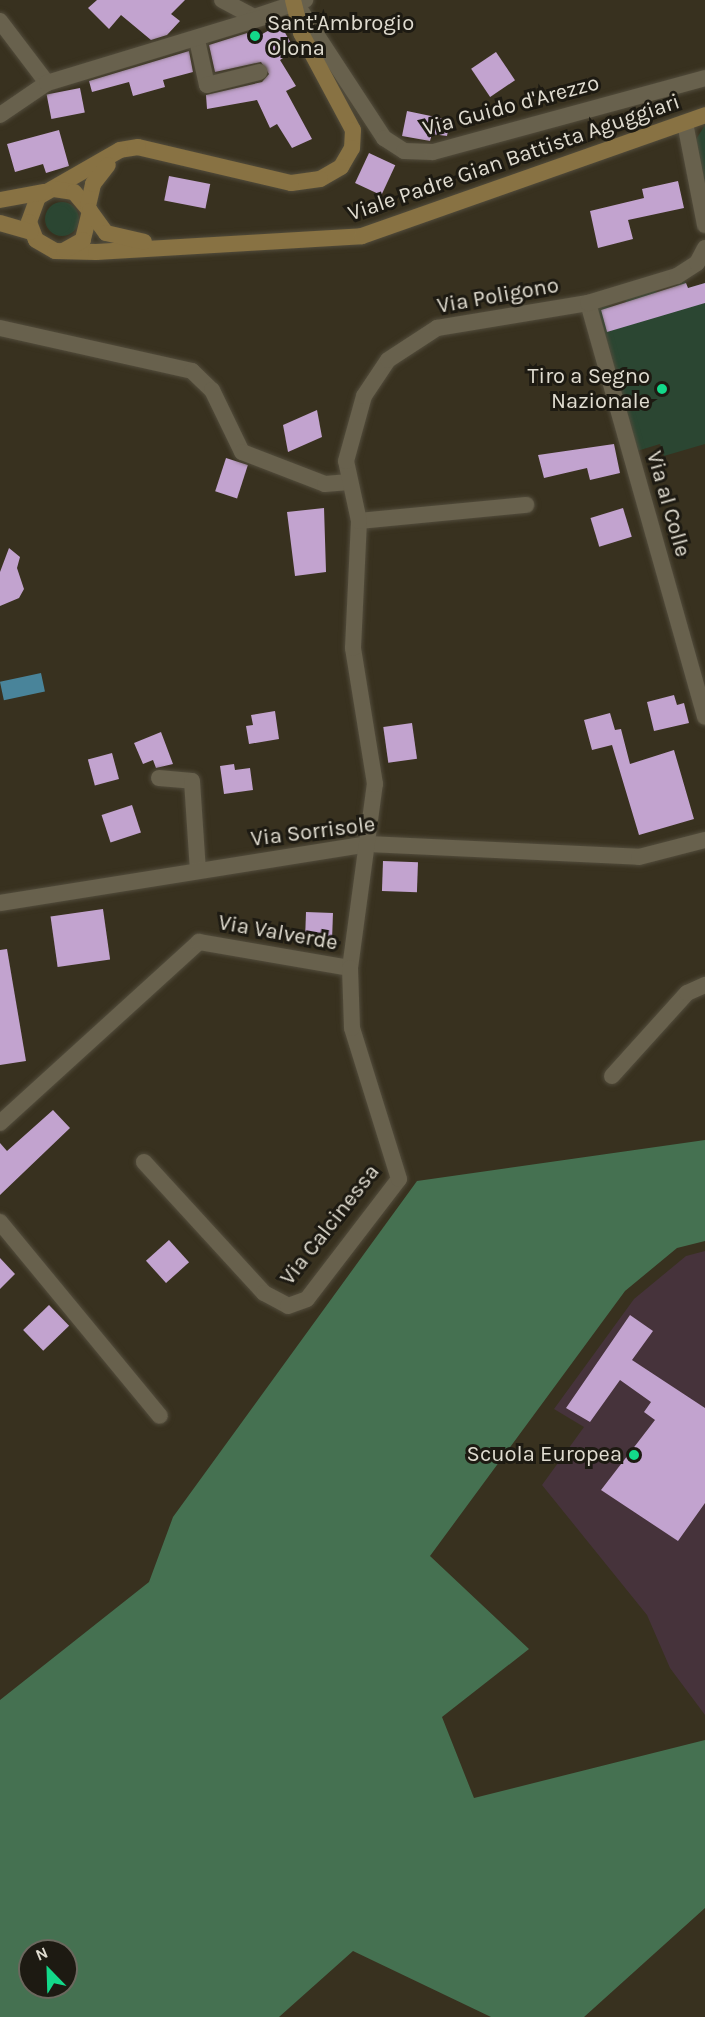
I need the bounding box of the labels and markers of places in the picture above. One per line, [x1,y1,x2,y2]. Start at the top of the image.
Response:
place label: Sant'Ambrogio Olona [267,10,414,62]
marker: Sant'Ambrogio Olona [248,29,262,43]
place label: Tiro a Segno Nazionale [528,363,650,414]
marker: Tiro a Segno Nazionale [655,382,669,396]
place label: Scuola Europea [467,1442,622,1468]
marker: Scuola Europea [627,1448,641,1462]

